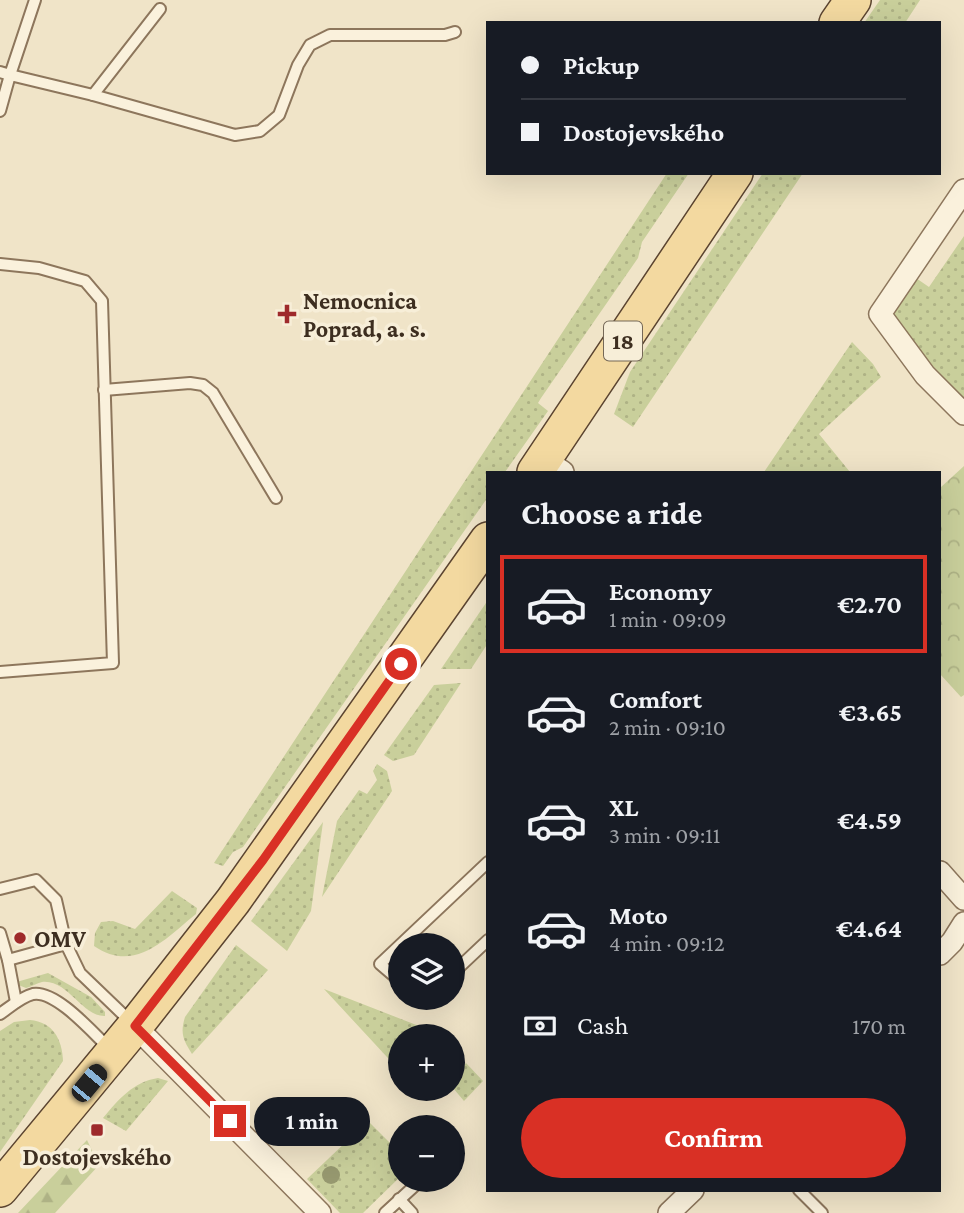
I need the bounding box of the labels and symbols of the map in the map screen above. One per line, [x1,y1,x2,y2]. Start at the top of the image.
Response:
place label: Nemocnica Poprad, a. s. [303,287,426,343]
marker: Nemocnica Poprad, a. s. [277,304,297,324]
road number: 18 [604,322,642,360]
route start [385,648,417,680]
place label: OMV [34,925,86,952]
marker: OMV [12,930,28,946]
car [68,1060,111,1106]
callout: 1 min [254,1096,370,1146]
route end [214,1105,246,1137]
marker: Dostojevského [89,1122,105,1138]
place label: Dostojevského [23,1143,171,1171]

